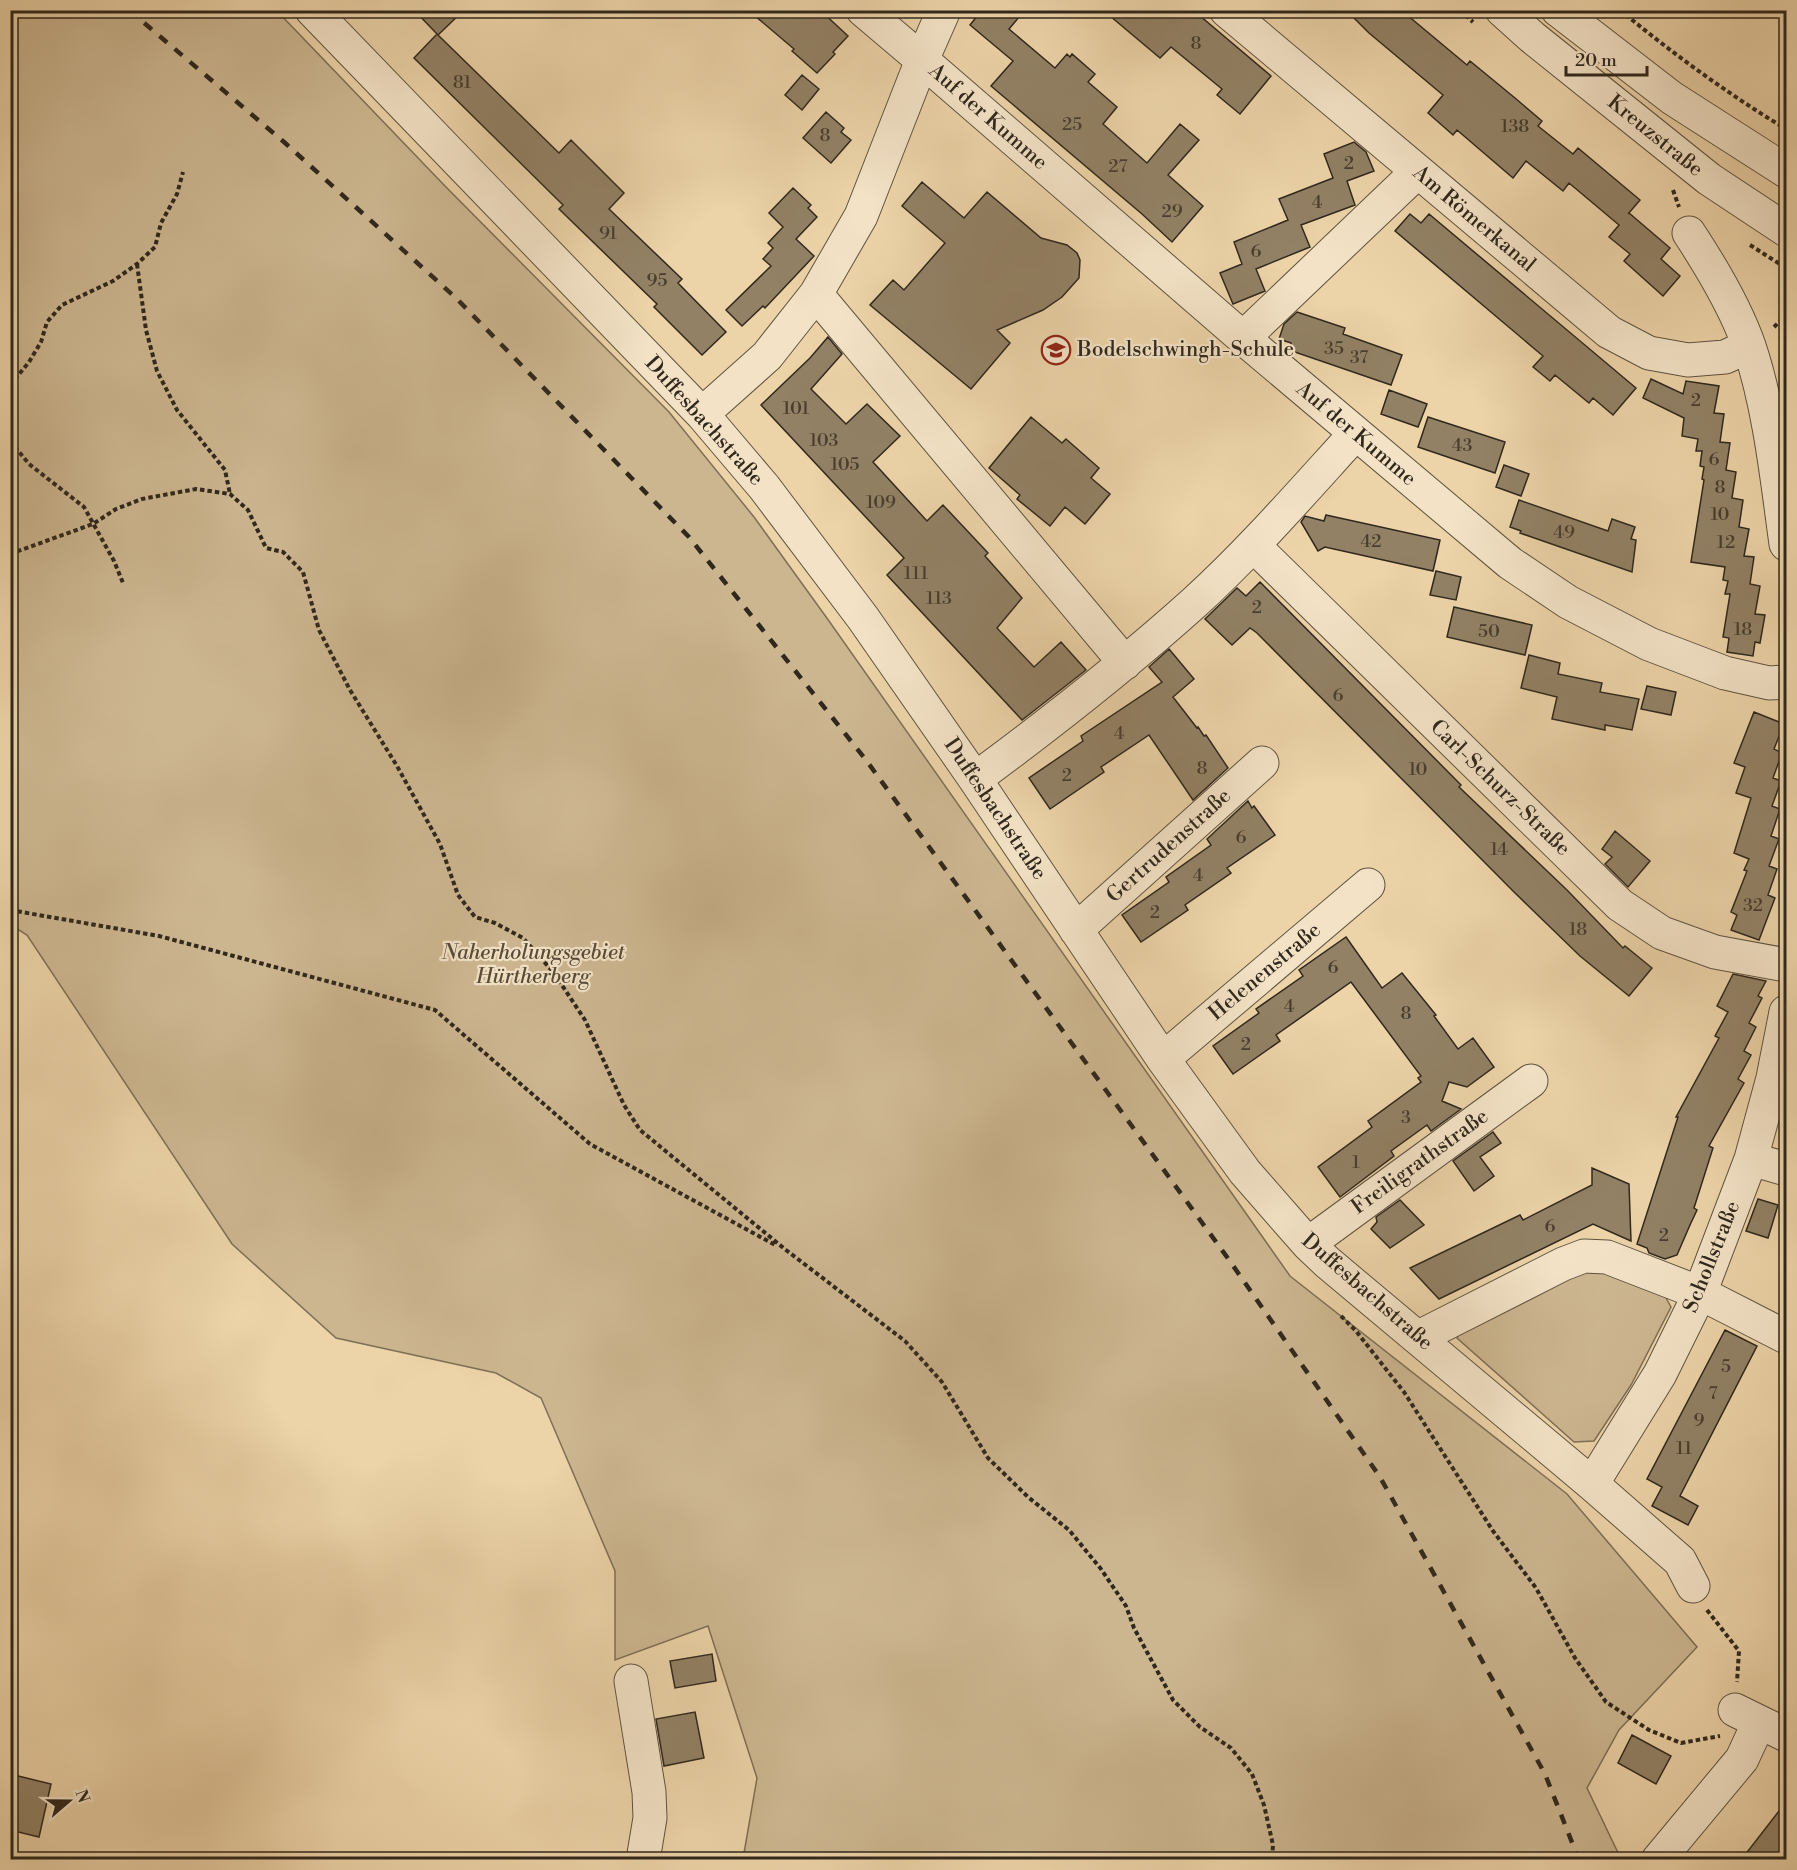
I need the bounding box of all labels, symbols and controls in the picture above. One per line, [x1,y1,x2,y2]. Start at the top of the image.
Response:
house number: 8 [1190,32,1202,55]
scale bar [1566,39,1647,77]
text: 20 m [1575,49,1617,72]
street label: Auf der Kumme [922,58,1053,176]
house number: 81 [453,71,471,94]
street label: Kreuzstraße [1602,89,1708,183]
house number: 25 [1062,113,1082,136]
house number: 138 [1501,115,1529,138]
house number: 8 [819,124,831,147]
house number: 2 [1344,152,1354,175]
house number: 27 [1108,155,1128,178]
street label: Am Römerkanal [1406,159,1541,278]
house number: 4 [1312,191,1323,214]
house number: 29 [1161,200,1183,223]
house number: 91 [599,222,617,245]
house number: 6 [1251,240,1262,263]
house number: 95 [647,269,667,292]
school or university icon: Bodelschwingh-Schule [1040,334,1072,366]
place label: Bodelschwingh-Schule [1076,337,1294,363]
house number: 35 [1324,337,1344,360]
house number: 37 [1350,346,1368,369]
street label: Duffesbachstraße [639,351,769,491]
street label: Auf der Kumme [1290,375,1421,492]
house number: 2 [1691,389,1701,412]
house number: 101 [783,397,809,420]
house number: 103 [809,429,839,452]
house number: 43 [1452,434,1472,457]
house number: 6 [1709,448,1720,471]
house number: 105 [830,453,860,476]
house number: 8 [1714,476,1726,499]
house number: 109 [866,491,896,514]
house number: 10 [1710,503,1730,526]
house number: 49 [1553,521,1575,544]
house number: 42 [1361,530,1381,553]
house number: 12 [1717,531,1735,554]
house number: 111 [904,562,928,585]
house number: 113 [926,587,952,610]
house number: 2 [1252,596,1262,619]
house number: 18 [1734,618,1752,641]
house number: 50 [1478,620,1500,643]
house number: 6 [1333,684,1344,707]
street label: Carl-Schurz-Straße [1424,714,1576,862]
house number: 4 [1114,722,1125,745]
street label: Duffesbachstraße [938,733,1052,885]
house number: 8 [1196,757,1208,780]
house number: 10 [1408,758,1428,781]
house number: 2 [1062,764,1072,787]
street label: Gertrudenstraße [1101,783,1237,909]
house number: 6 [1236,826,1247,849]
house number: 14 [1490,838,1508,861]
house number: 4 [1193,864,1204,887]
house number: 32 [1743,894,1763,917]
house number: 2 [1150,901,1160,924]
street label: Helenenstraße [1204,917,1326,1027]
house number: 18 [1569,918,1587,941]
park label: Naherholungsgebiet Hürtherberg [440,940,626,990]
house number: 6 [1328,956,1339,979]
house number: 4 [1284,995,1295,1018]
house number: 8 [1400,1002,1412,1025]
house number: 2 [1241,1033,1251,1056]
street label: Freiligrathstraße [1346,1104,1494,1220]
house number: 3 [1401,1106,1411,1129]
house number: 1 [1352,1151,1360,1174]
street label: Schollstraße [1678,1197,1746,1317]
house number: 6 [1545,1215,1556,1238]
house number: 2 [1659,1224,1669,1247]
street label: Duffesbachstraße [1296,1228,1438,1356]
house number: 5 [1721,1355,1731,1378]
house number: 7 [1708,1382,1718,1405]
house number: 9 [1694,1409,1705,1432]
house number: 11 [1676,1437,1692,1460]
north arrow [39,1771,99,1831]
text: N [71,1787,94,1806]

